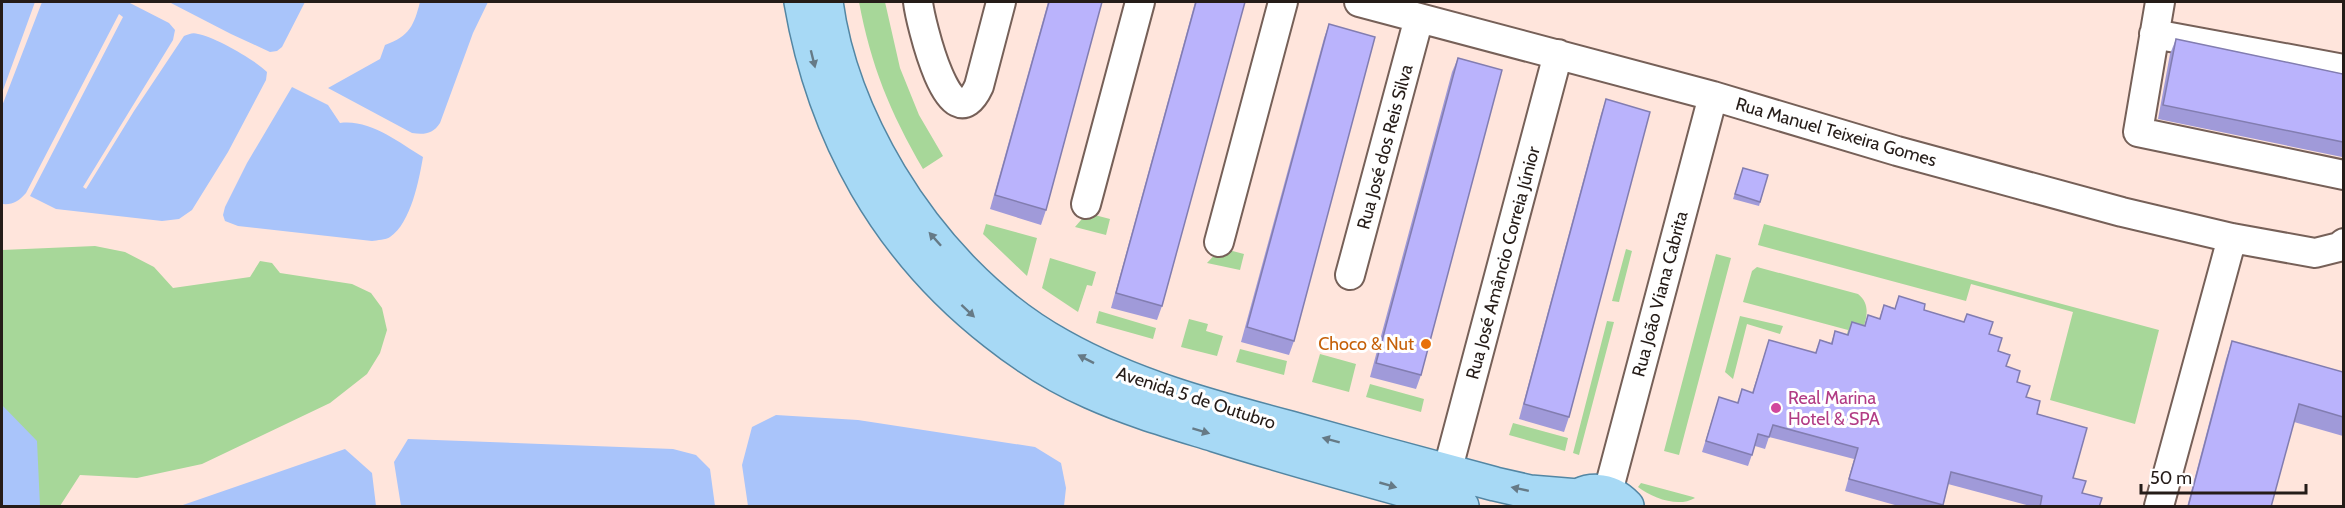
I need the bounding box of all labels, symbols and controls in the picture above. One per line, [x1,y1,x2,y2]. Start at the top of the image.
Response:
one-way arrow [809,50,818,68]
street label: Rua José dos Reis Silva [1352,62,1418,232]
street label: Rua Manuel Teixeira Gomes [1733,93,1939,171]
street label: Rua José Amâncio Correia Júnior [1461,144,1545,382]
street label: Rua João Viana Cabrita [1627,208,1693,379]
one-way arrow [928,231,942,246]
one-way arrow [960,303,974,317]
place label: Choco & Nut [1318,333,1414,355]
marker: Choco & Nut [1419,337,1433,351]
one-way arrow [1078,354,1095,364]
street label: Avenida 5 de Outubro [1114,362,1278,434]
place label: Real Marina Hotel & SPA [1788,387,1880,430]
marker: Real Marina Hotel & SPA [1769,401,1783,415]
one-way arrow [1192,427,1210,436]
one-way arrow [1322,435,1340,444]
scale bar [2141,457,2306,495]
text: 50 m [2150,467,2192,489]
one-way arrow [1379,481,1397,491]
one-way arrow [1510,484,1529,494]

